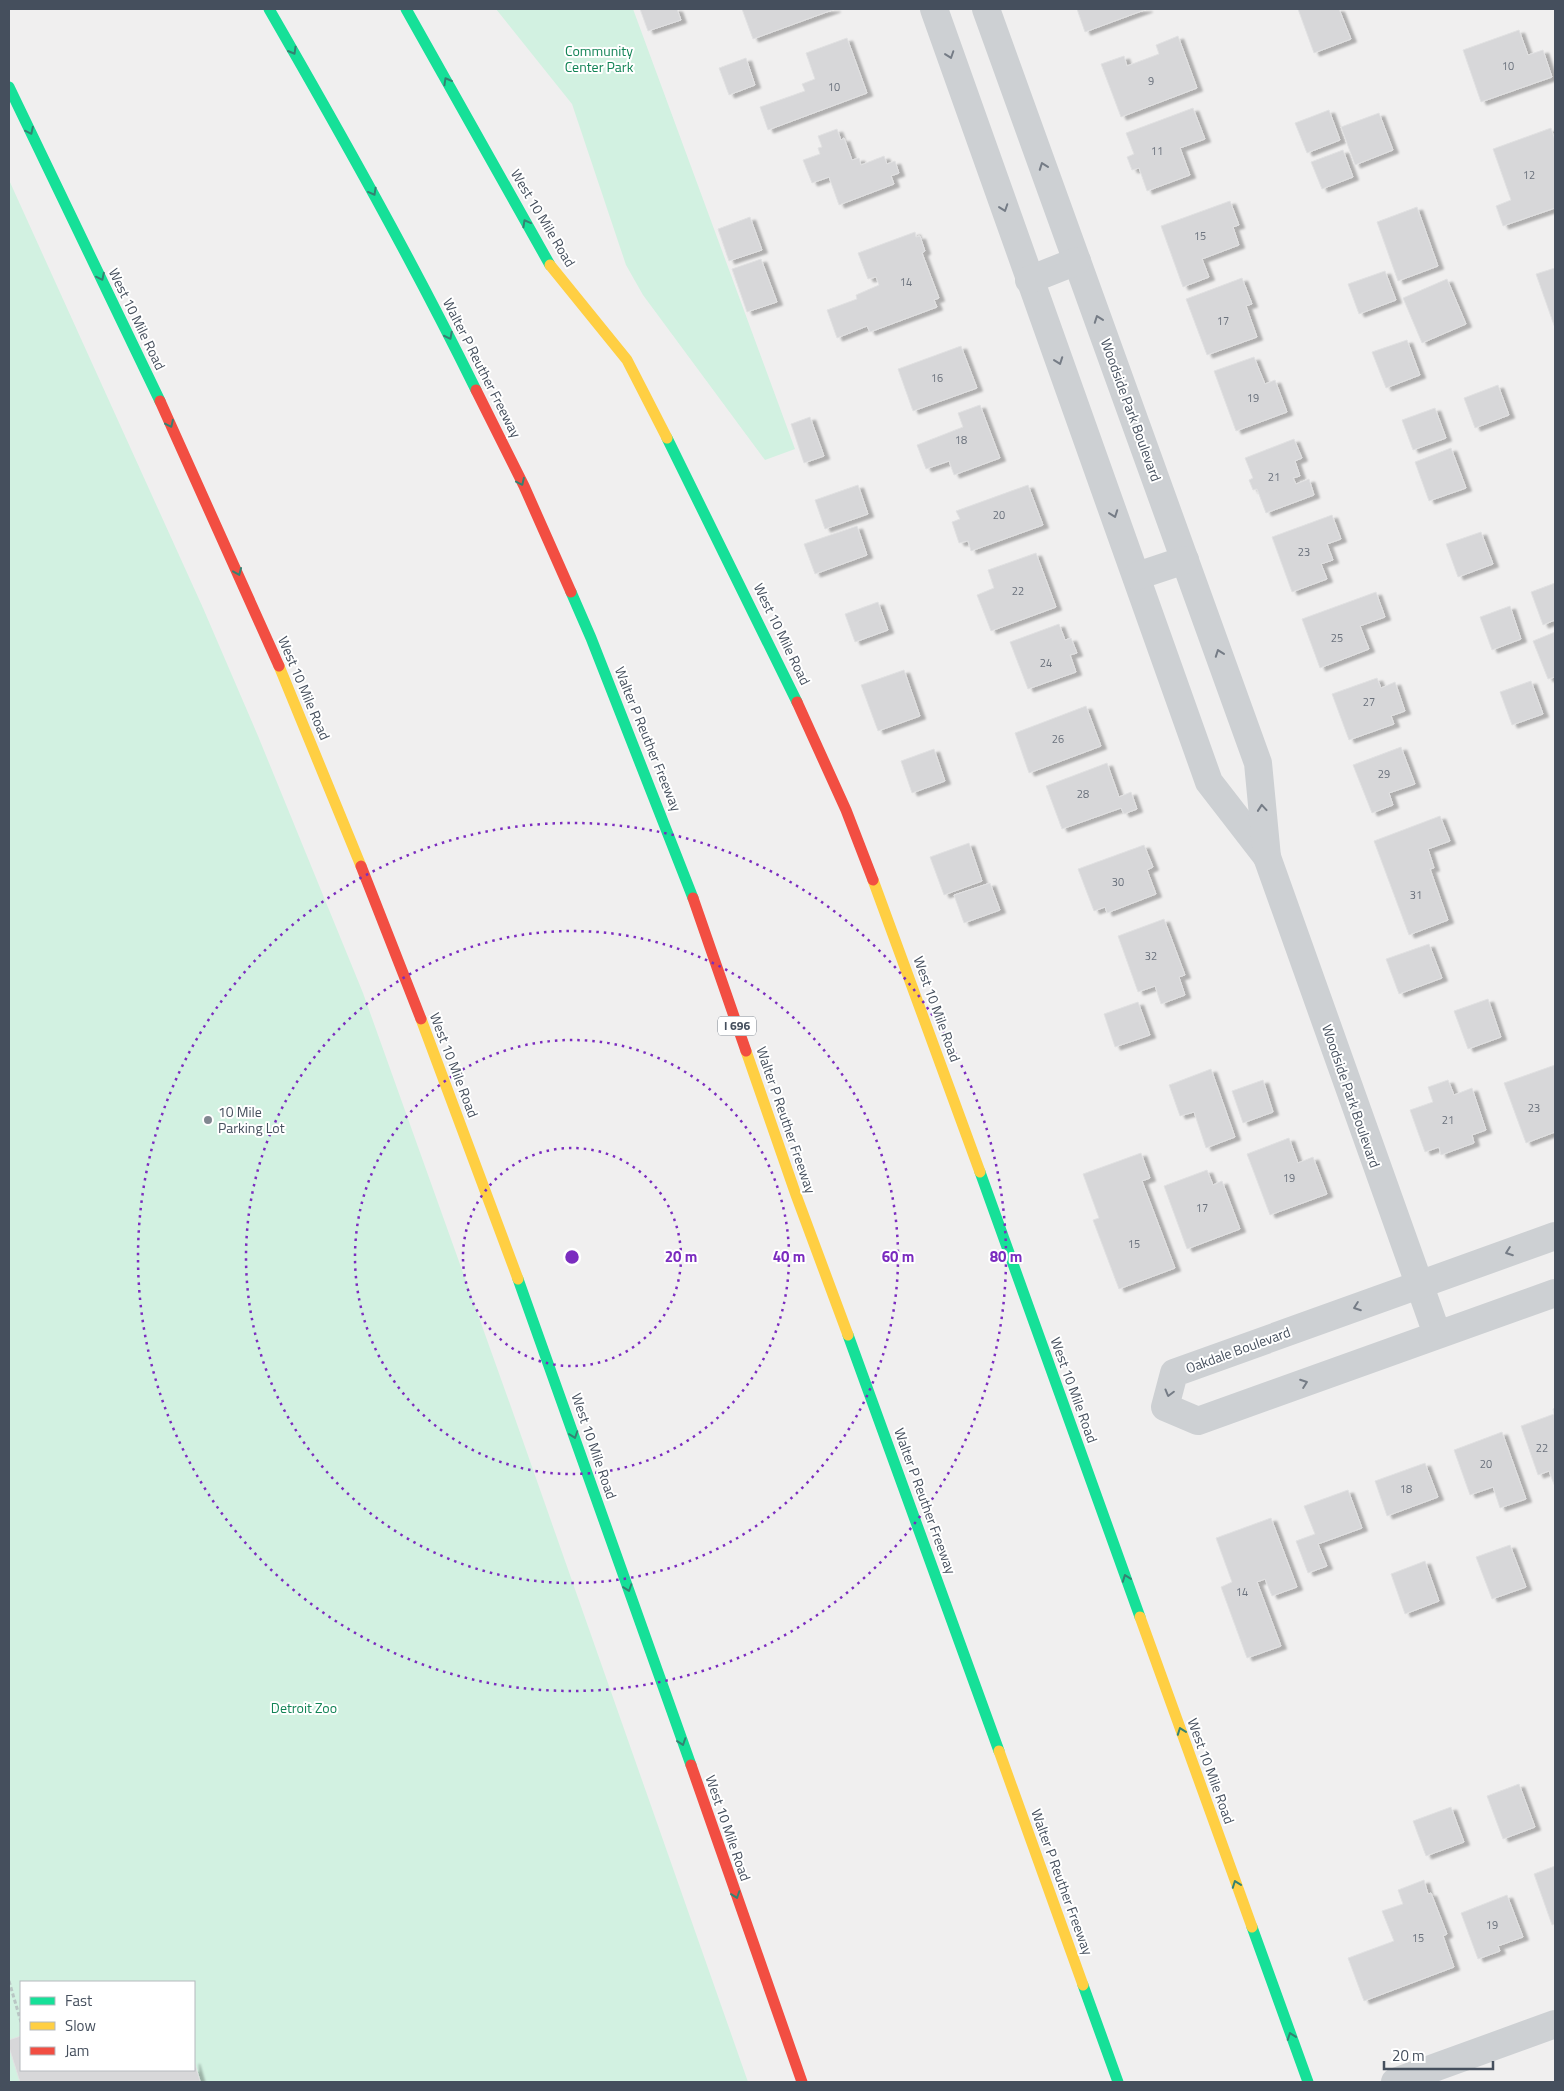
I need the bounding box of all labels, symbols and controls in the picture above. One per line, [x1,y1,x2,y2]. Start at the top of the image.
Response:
park label: Community Center Park [565,40,634,77]
one-way arrow [287,46,297,55]
one-way arrow [944,50,954,58]
house number: 10 [1502,58,1514,74]
house number: 9 [1148,73,1154,89]
one-way arrow [443,77,453,86]
house number: 10 [828,79,840,95]
one-way arrow [24,126,35,135]
house number: 11 [1151,143,1163,159]
one-way arrow [1039,163,1049,171]
street label: West 10 Mile Road [506,165,581,271]
house number: 12 [1523,167,1535,183]
one-way arrow [367,187,377,196]
one-way arrow [998,203,1008,212]
one-way arrow [523,219,533,228]
house number: 15 [1194,228,1206,244]
street label: West 10 Mile Road [104,264,171,373]
one-way arrow [95,272,105,281]
house number: 14 [900,274,912,290]
street label: Walter P Reuther Freeway [438,294,527,441]
house number: 17 [1217,313,1229,329]
one-way arrow [1094,315,1104,324]
one-way arrow [443,331,453,340]
street label: Woodside Park Boulevard [1096,335,1167,484]
one-way arrow [1053,356,1063,365]
house number: 16 [931,370,943,386]
house number: 19 [1247,390,1259,406]
one-way arrow [164,419,175,428]
house number: 18 [955,432,967,448]
house number: 21 [1268,469,1280,485]
one-way arrow [515,476,525,485]
house number: 20 [993,507,1005,523]
one-way arrow [1108,509,1118,517]
house number: 23 [1298,544,1310,560]
one-way arrow [231,567,242,576]
street label: West 10 Mile Road [749,579,816,688]
house number: 22 [1012,583,1024,599]
house number: 25 [1331,630,1343,646]
street label: West 10 Mile Road [273,633,336,743]
one-way arrow [1215,649,1225,658]
house number: 24 [1040,655,1052,671]
street label: Walter P Reuther Freeway [610,663,687,815]
house number: 27 [1363,694,1375,710]
house number: 26 [1052,731,1064,747]
house number: 29 [1378,766,1390,782]
house number: 28 [1077,786,1089,802]
one-way arrow [1257,804,1268,812]
house number: 30 [1112,874,1124,890]
house number: 31 [1410,887,1422,903]
house number: 32 [1145,948,1157,964]
street label: West 10 Mile Road [909,953,966,1065]
street label: West 10 Mile Road [425,1009,484,1120]
road number: I 696 [718,1016,756,1036]
street label: Woodside Park Boulevard [1317,1021,1386,1170]
street label: Walter P Reuther Freeway [751,1043,822,1196]
house number: 23 [1528,1100,1540,1116]
place label: 10 Mile Parking Lot [218,1101,285,1138]
house number: 21 [1442,1112,1454,1128]
marker: 10 Mile Parking Lot [202,1114,214,1126]
house number: 19 [1283,1170,1295,1186]
house number: 17 [1196,1200,1208,1216]
house number: 15 [1128,1236,1140,1252]
text: 20 m [665,1245,697,1268]
text: 40 m [773,1245,805,1268]
text: 60 m [882,1245,914,1268]
text: 80 m [990,1245,1022,1268]
one-way arrow [1506,1246,1514,1256]
centre of rings [563,1248,581,1266]
one-way arrow [1353,1301,1361,1311]
street label: Oakdale Boulevard [1183,1321,1293,1378]
street label: West 10 Mile Road [1046,1334,1103,1446]
one-way arrow [1299,1379,1308,1389]
one-way arrow [1164,1389,1174,1397]
street label: West 10 Mile Road [566,1390,622,1502]
street label: Walter P Reuther Freeway [889,1425,962,1577]
one-way arrow [568,1430,578,1439]
house number: 22 [1536,1440,1548,1456]
house number: 20 [1480,1456,1492,1472]
house number: 18 [1400,1481,1412,1497]
one-way arrow [1122,1574,1132,1583]
one-way arrow [622,1584,632,1592]
house number: 14 [1236,1584,1248,1600]
park label: Detroit Zoo [271,1697,337,1718]
street label: West 10 Mile Road [1183,1715,1240,1827]
one-way arrow [1177,1727,1187,1735]
one-way arrow [676,1737,686,1745]
street label: West 10 Mile Road [700,1772,756,1884]
street label: Walter P Reuther Freeway [1026,1806,1099,1958]
one-way arrow [1232,1880,1242,1888]
one-way arrow [730,1890,740,1899]
house number: 19 [1486,1917,1498,1933]
house number: 15 [1412,1930,1424,1946]
legend [20,1981,195,2071]
text: Fast [65,1989,93,2012]
text: Slow [65,2014,96,2037]
one-way arrow [1287,2033,1297,2041]
scale bar [1384,2038,1493,2070]
text: Jam [65,2039,89,2062]
text: 20 m [1392,2044,1425,2067]

